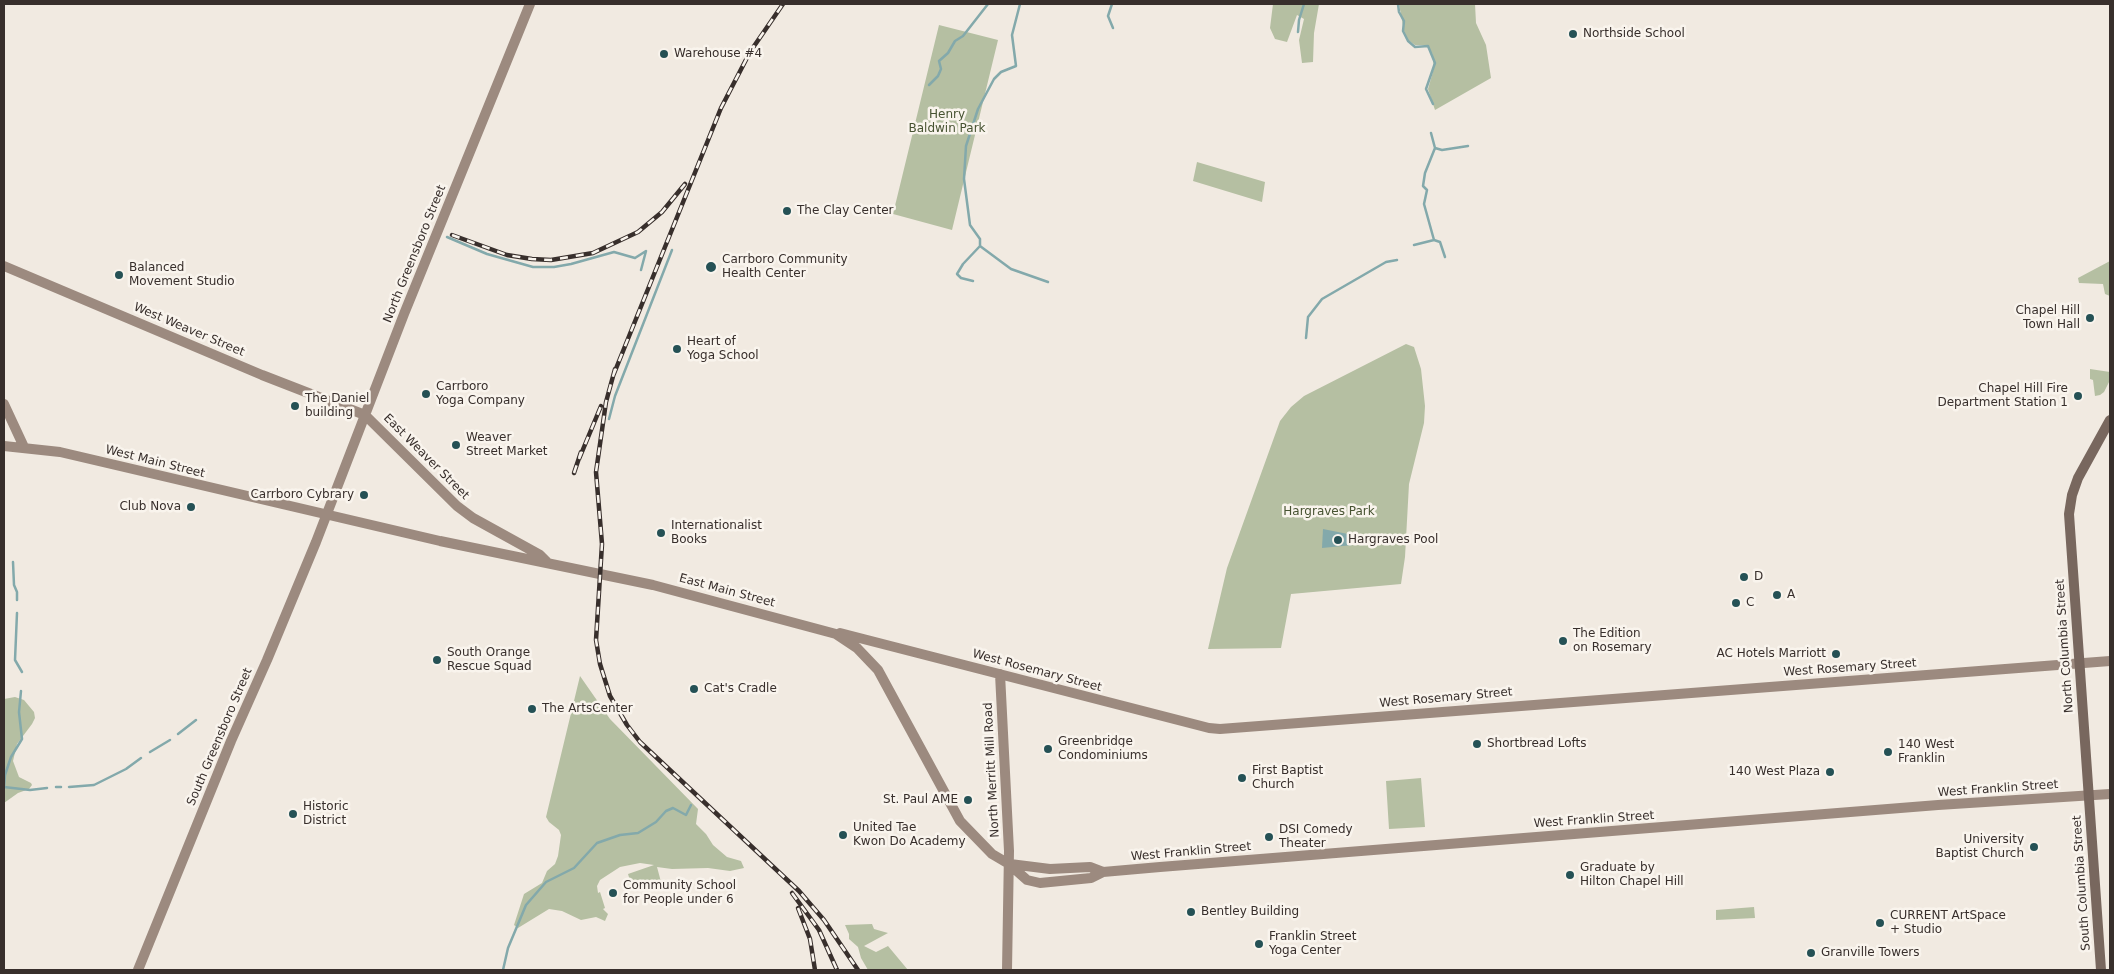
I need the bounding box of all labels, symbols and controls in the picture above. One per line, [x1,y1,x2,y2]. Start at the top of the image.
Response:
place label: Northside School [1583,27,1685,41]
marker: Northside School [1567,28,1579,40]
place label: Warehouse #4 [674,47,762,61]
marker: Warehouse #4 [658,48,670,60]
park label: Henry Baldwin Park [908,108,986,136]
street label: North Greensboro Street [381,183,449,325]
place label: The Clay Center [797,204,894,218]
marker: The Clay Center [781,205,793,217]
place label: Carrboro Community Health Center [722,253,848,281]
marker: Carrboro Community Health Center [704,260,718,274]
place label: Balanced Movement Studio [129,261,235,289]
marker: Balanced Movement Studio [113,269,125,281]
street label: West Weaver Street [131,300,247,360]
place label: Chapel Hill Town Hall [2015,304,2080,332]
marker: Chapel Hill Town Hall [2084,312,2096,324]
place label: Heart of Yoga School [687,335,759,363]
marker: Heart of Yoga School [671,343,683,355]
place label: Carrboro Yoga Company [436,380,525,408]
place label: Chapel Hill Fire Department Station 1 [1937,382,2068,410]
marker: Carrboro Yoga Company [420,388,432,400]
marker: Chapel Hill Fire Department Station 1 [2072,390,2084,402]
place label: The Daniel building [305,392,369,420]
marker: The Daniel building [289,400,301,412]
street label: East Weaver Street [380,411,472,503]
place label: Weaver Street Market [466,431,548,459]
marker: Weaver Street Market [450,439,462,451]
street label: West Main Street [104,443,206,481]
place label: Carrboro Cybrary [250,488,354,502]
marker: Carrboro Cybrary [358,489,370,501]
place label: Club Nova [119,500,181,514]
marker: Club Nova [185,501,197,513]
park label: Hargraves Park [1283,505,1375,519]
place label: Internationalist Books [671,519,762,547]
marker: Internationalist Books [655,527,667,539]
place label: Hargraves Pool [1348,533,1438,547]
marker: Hargraves Pool [1332,534,1344,546]
place label: D [1754,570,1763,584]
street label: East Main Street [678,571,776,611]
marker: D [1738,571,1750,583]
street label: North Columbia Street [2053,579,2077,713]
place label: A [1787,588,1795,602]
marker: A [1771,589,1783,601]
place label: C [1746,596,1754,610]
marker: C [1730,597,1742,609]
place label: The Edition on Rosemary [1573,627,1652,655]
marker: The Edition on Rosemary [1557,635,1569,647]
place label: South Orange Rescue Squad [447,646,532,674]
street label: West Rosemary Street [971,647,1103,695]
place label: AC Hotels Marriott [1717,647,1826,661]
marker: AC Hotels Marriott [1830,648,1842,660]
marker: South Orange Rescue Squad [431,654,443,666]
street label: West Rosemary Street [1783,656,1917,680]
street label: South Greensboro Street [184,666,256,808]
place label: Cat's Cradle [704,682,777,696]
marker: Cat's Cradle [688,683,700,695]
street label: West Rosemary Street [1379,685,1513,711]
place label: The ArtsCenter [542,702,633,716]
street label: North Merritt Mill Road [981,702,1003,838]
marker: The ArtsCenter [526,703,538,715]
place label: Greenbridge Condominiums [1058,735,1148,763]
place label: Shortbread Lofts [1487,737,1586,751]
marker: Shortbread Lofts [1471,738,1483,750]
place label: 140 West Franklin [1898,738,1954,766]
marker: Greenbridge Condominiums [1042,743,1054,755]
marker: 140 West Franklin [1882,746,1894,758]
place label: First Baptist Church [1252,764,1323,792]
place label: 140 West Plaza [1728,765,1820,779]
marker: 140 West Plaza [1824,766,1836,778]
marker: First Baptist Church [1236,772,1248,784]
street label: West Franklin Street [1937,778,2059,800]
place label: St. Paul AME [883,793,958,807]
marker: St. Paul AME [962,794,974,806]
place label: Historic District [303,800,349,828]
marker: Historic District [287,808,299,820]
street label: West Franklin Street [1533,809,1655,831]
street label: South Columbia Street [2070,815,2094,951]
place label: United Tae Kwon Do Academy [853,821,966,849]
place label: DSI Comedy Theater [1279,823,1353,851]
marker: United Tae Kwon Do Academy [837,829,849,841]
marker: DSI Comedy Theater [1263,831,1275,843]
place label: University Baptist Church [1936,833,2024,861]
street label: West Franklin Street [1130,840,1252,864]
marker: University Baptist Church [2028,841,2040,853]
place label: Graduate by Hilton Chapel Hill [1580,861,1684,889]
marker: Graduate by Hilton Chapel Hill [1564,869,1576,881]
place label: Community School for People under 6 [623,879,736,907]
marker: Community School for People under 6 [607,887,619,899]
place label: Bentley Building [1201,905,1299,919]
marker: Bentley Building [1185,906,1197,918]
place label: CURRENT ArtSpace + Studio [1890,909,2006,937]
marker: CURRENT ArtSpace + Studio [1874,917,1886,929]
place label: Franklin Street Yoga Center [1269,930,1356,958]
marker: Franklin Street Yoga Center [1253,938,1265,950]
place label: Granville Towers [1821,946,1920,960]
marker: Granville Towers [1805,947,1817,959]

